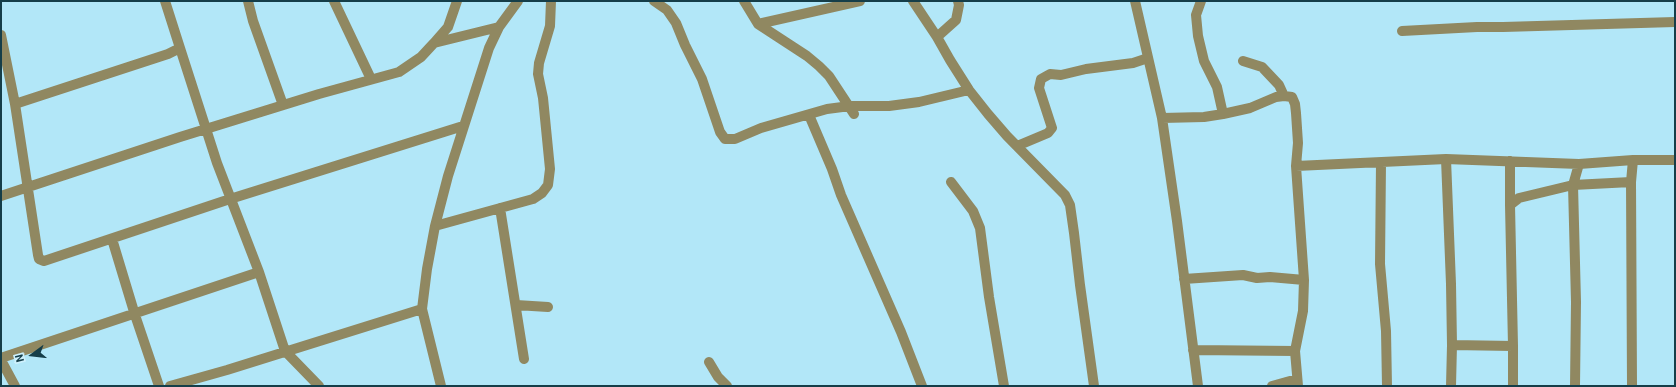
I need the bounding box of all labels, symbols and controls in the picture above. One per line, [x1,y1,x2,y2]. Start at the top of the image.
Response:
north arrow [12,335,52,375]
text: N [13,353,27,364]

